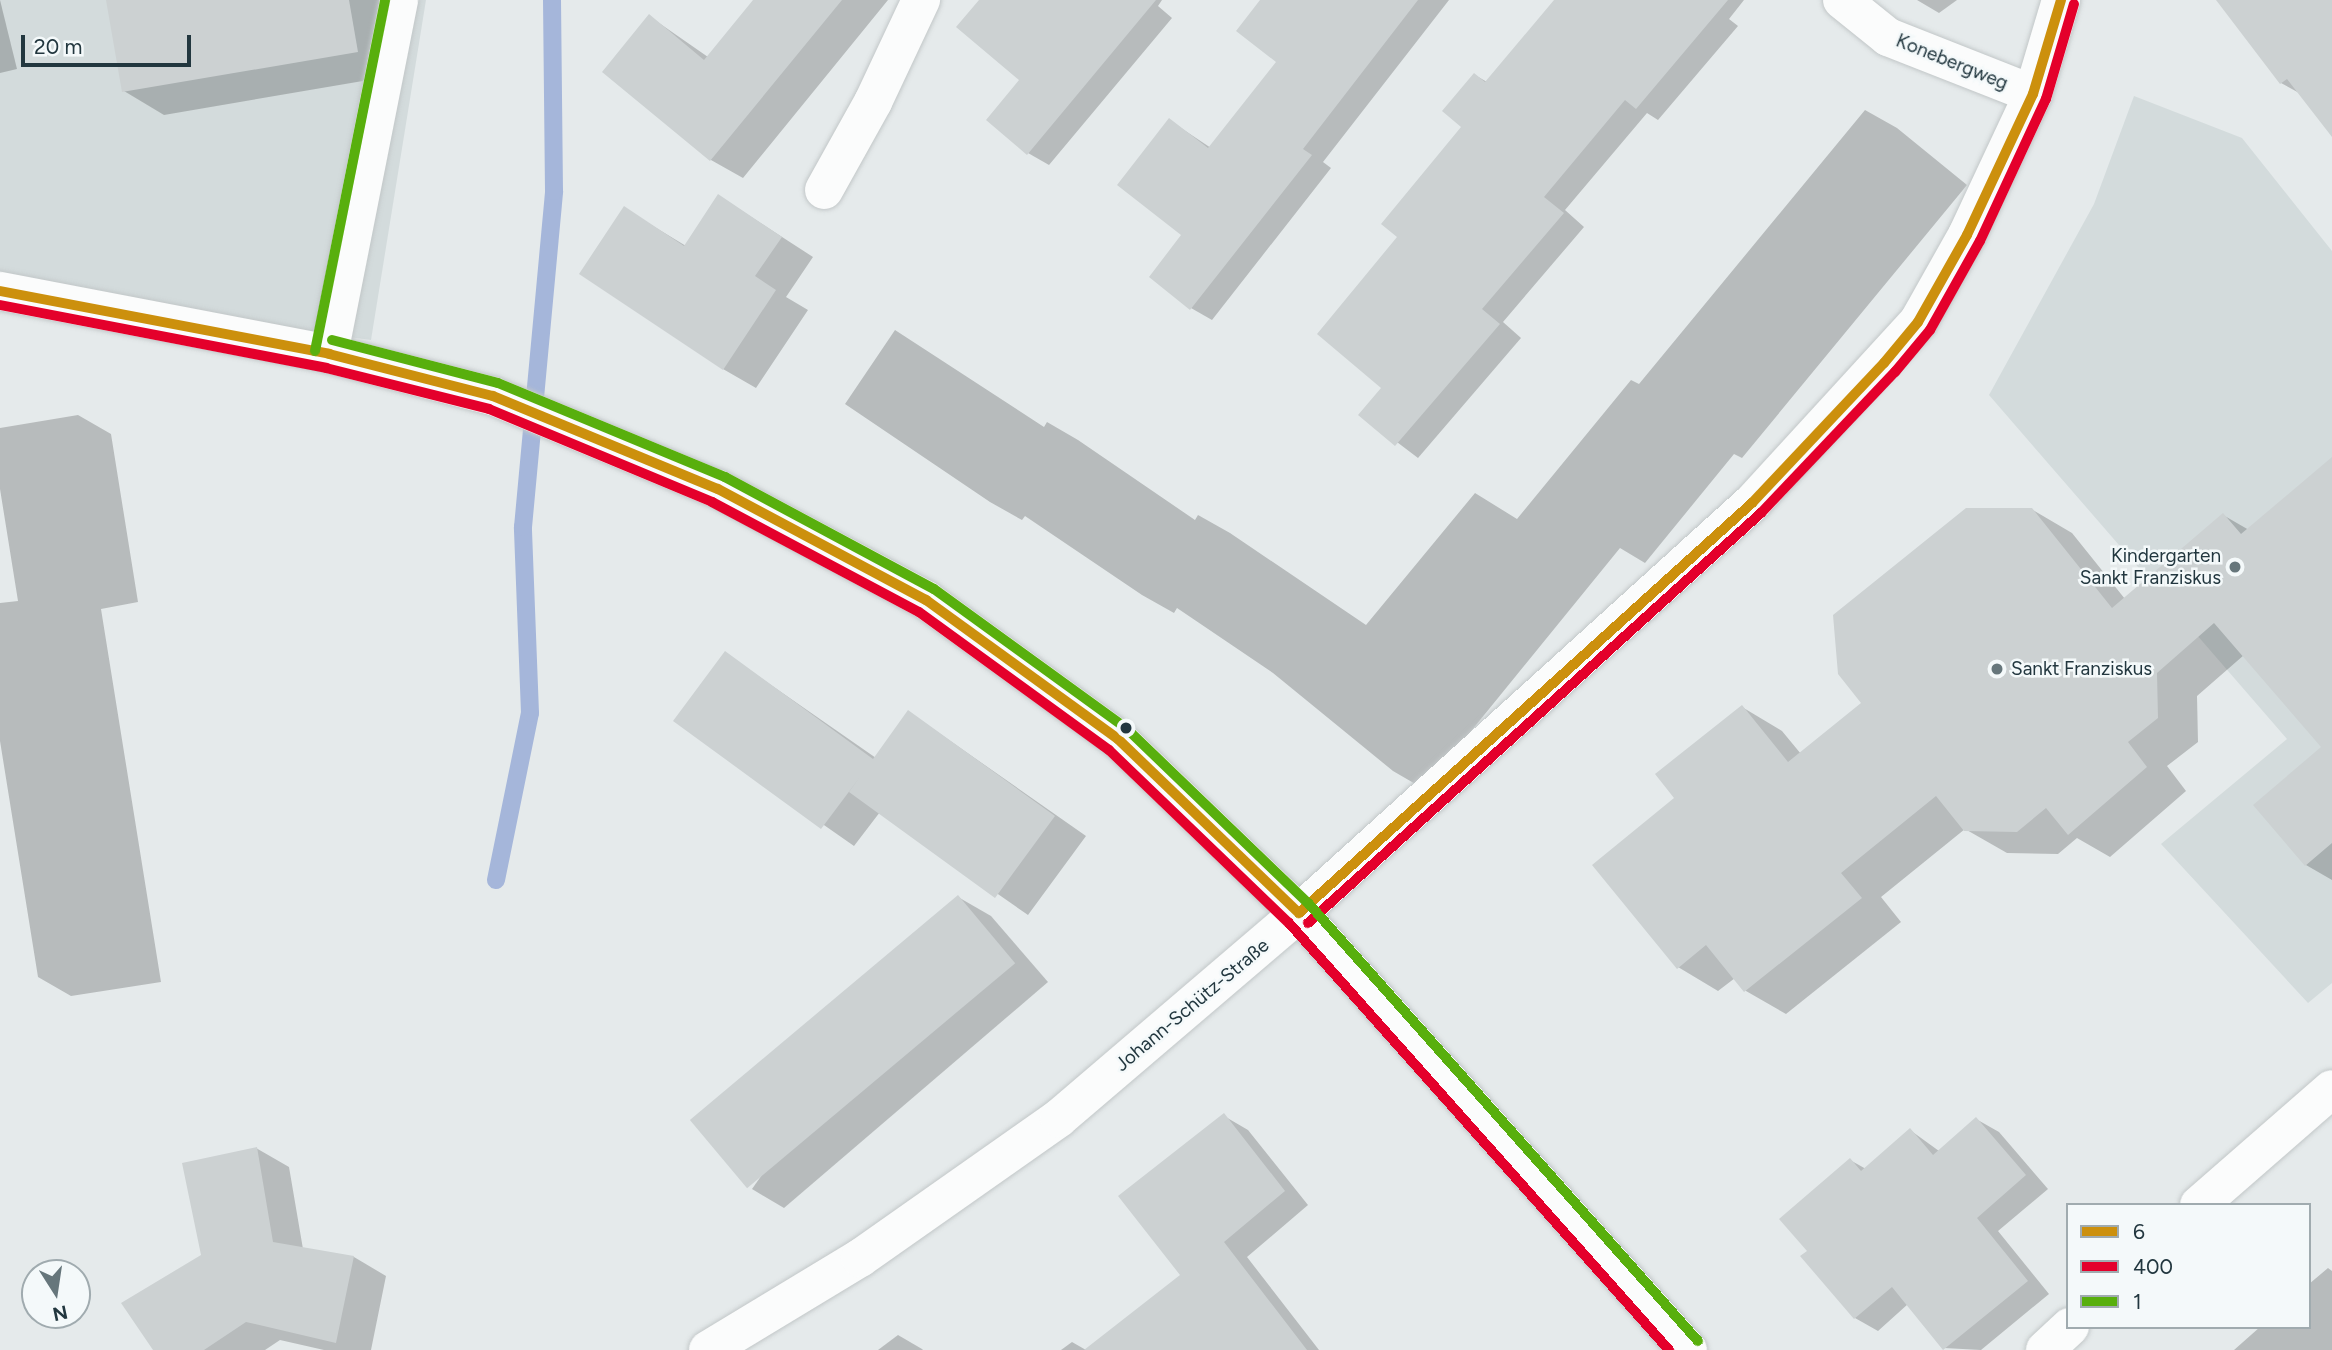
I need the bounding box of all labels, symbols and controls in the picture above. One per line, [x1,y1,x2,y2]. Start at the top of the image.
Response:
scale bar [24,21,194,65]
street label: Konebergweg [1893,29,2011,95]
text: 20 m [34,34,82,59]
place label: Kindergarten Sankt Franziskus [2080,545,2221,589]
marker: Kindergarten Sankt Franziskus [2227,559,2243,575]
place label: Sankt Franziskus [2011,658,2152,680]
marker: Sankt Franziskus [1989,661,2005,677]
unlabelled marker [1119,721,1133,735]
street label: Johann-Schütz-Straße [1110,934,1274,1076]
legend [2066,1203,2311,1329]
text: 6 [2133,1219,2145,1244]
text: 400 [2133,1254,2173,1279]
north arrow [21,1259,91,1329]
text: 1 [2133,1289,2142,1314]
text: N [50,1300,70,1326]

